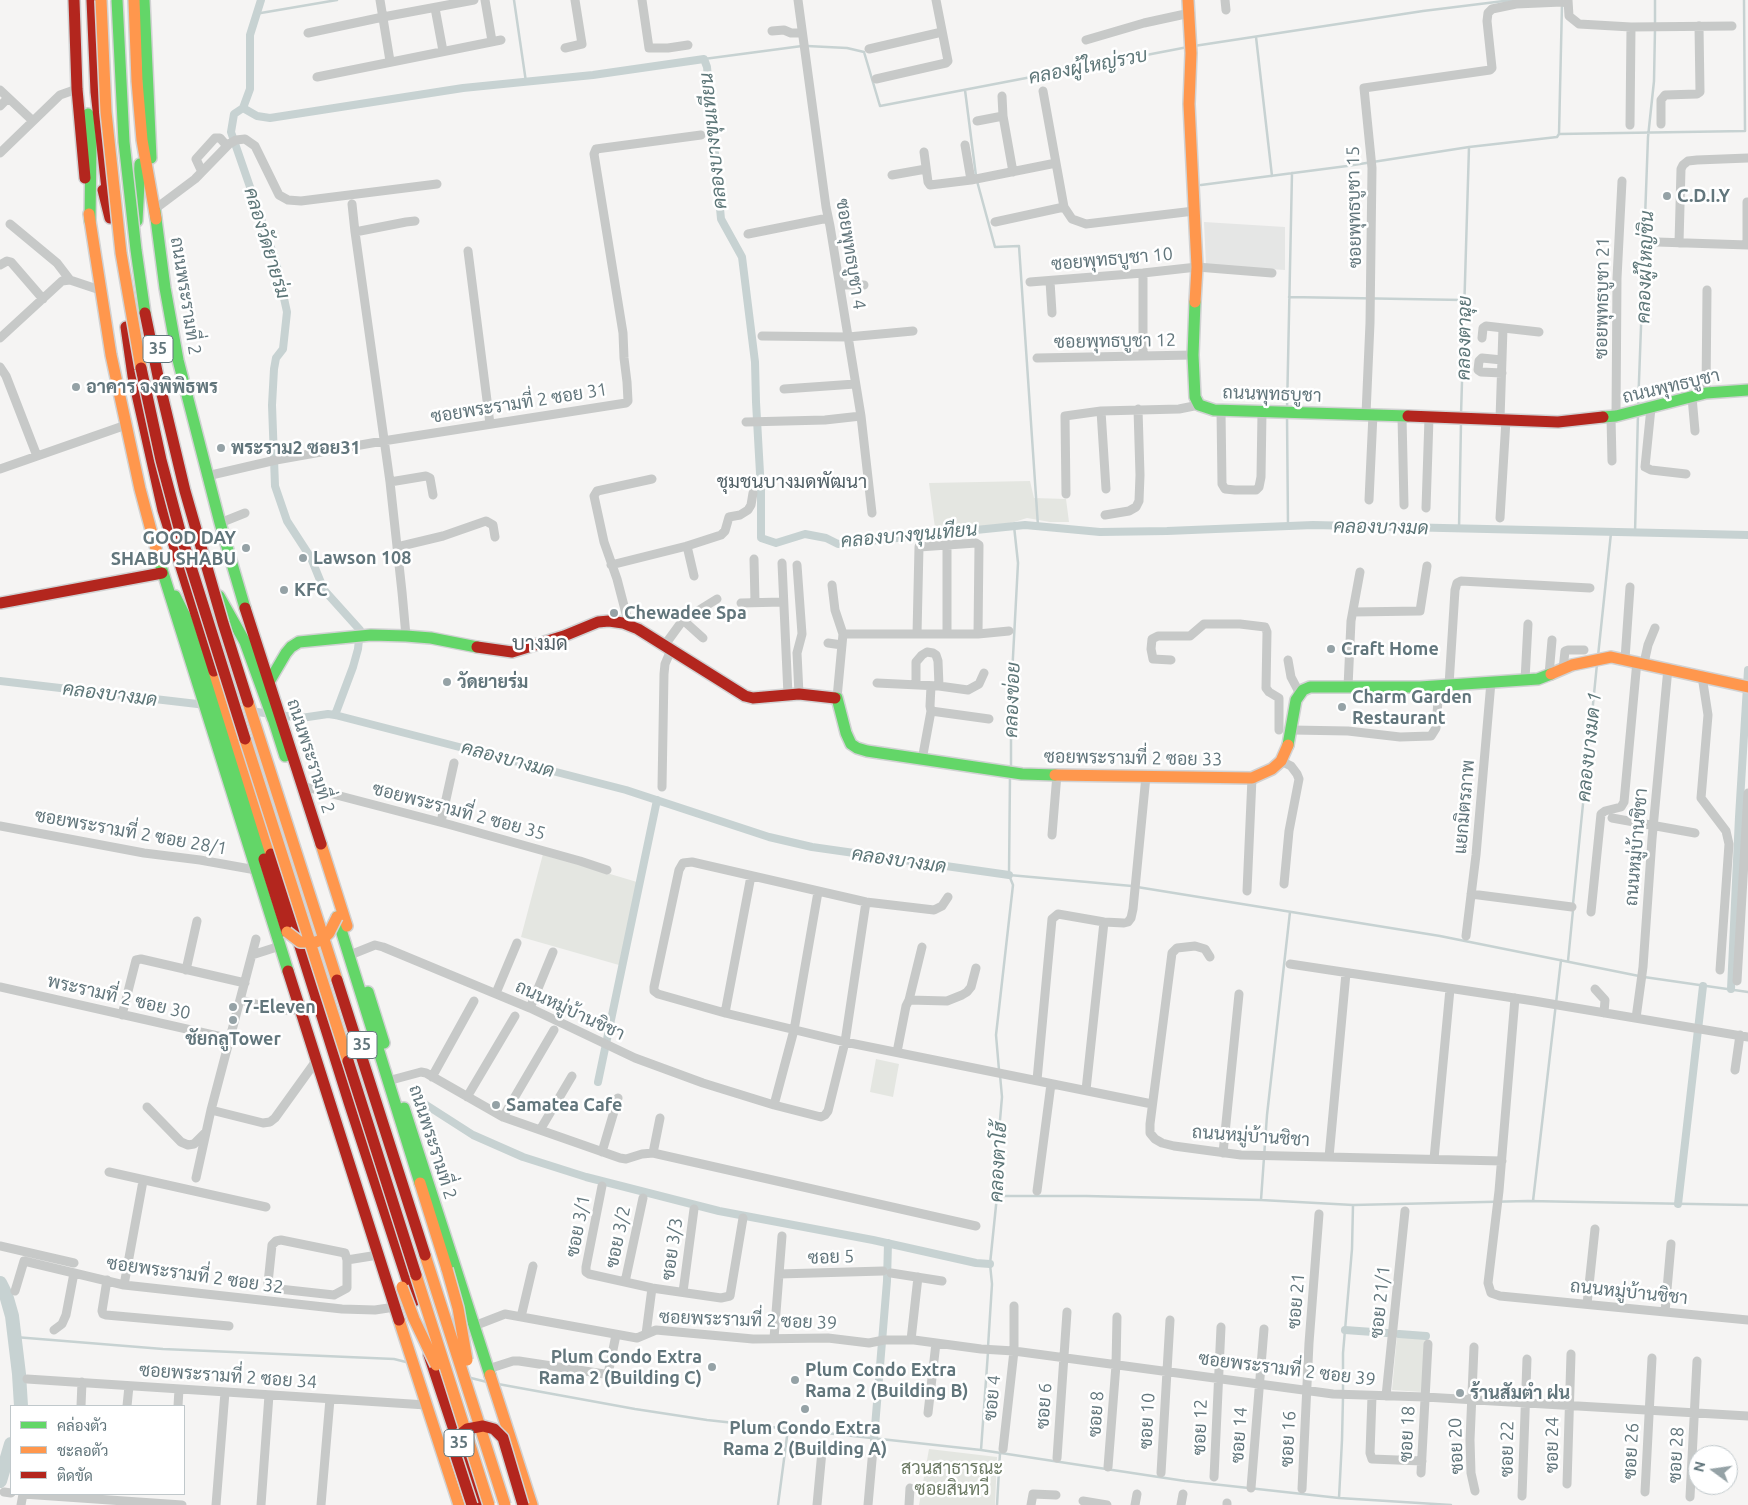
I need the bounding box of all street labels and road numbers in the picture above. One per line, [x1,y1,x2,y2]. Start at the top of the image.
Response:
street label: ซอยพุทธบูชา 15 [1342,146,1366,268]
street label: ซอยพุทธบูชา 4 [832,197,870,311]
street label: ถนนพระรามที่ 2 [166,235,206,357]
street label: ซอยพุทธบูชา 21 [1590,237,1614,359]
street label: ซอยพุทธบูชา 10 [1050,243,1174,275]
street label: ซอยพุทธบูชา 12 [1054,329,1176,353]
road number: 35 [143,336,173,362]
street label: ถนนพุทธบูชา [1620,364,1722,408]
street label: ซอยพระรามที่ 2 ซอย 31 [429,378,609,428]
street label: ถนนพุทธบูชา [1222,381,1322,407]
street label: ถนนพระรามที่ 2 [282,696,340,816]
street label: ซอยพระรามที่ 2 ซอย 33 [1044,746,1222,770]
street label: แยกมิตรภาพ [1449,759,1479,855]
street label: ซอยพระรามที่ 2 ซอย 35 [370,777,548,845]
street label: ถนนหมู่บ้านชิชา [1620,787,1652,907]
street label: ซอยพระรามที่ 2 ซอย 28/1 [33,804,229,860]
street label: พระรามที่ 2 ซอย 30 [45,970,193,1024]
street label: ถนนหมู่บ้านชิชา [512,975,628,1045]
road number: 35 [347,1032,377,1058]
street label: ถนนพระรามที่ 2 [404,1082,462,1202]
street label: ถนนหมู่บ้านชิชา [1191,1121,1311,1151]
street label: ซอย 3/1 [561,1193,595,1259]
street label: ซอย 3/2 [601,1204,635,1270]
street label: ซอย 3/3 [657,1216,687,1282]
street label: ซอย 5 [808,1245,854,1269]
street label: ซอยพระรามที่ 2 ซอย 32 [105,1252,285,1298]
street label: ซอย 21/1 [1365,1264,1395,1340]
street label: ซอย 21 [1283,1272,1309,1330]
street label: ถนนหมู่บ้านชิชา [1569,1275,1689,1309]
street label: ซอยพระรามที่ 2 ซอย 39 [659,1306,837,1334]
street label: ซอยพระรามที่ 2 ซอย 39 [1197,1347,1377,1391]
street label: ซอยพระรามที่ 2 ซอย 34 [138,1359,318,1393]
street label: ซอย 4 [979,1374,1005,1422]
street label: ซอย 6 [1032,1382,1056,1430]
street label: ซอย 8 [1084,1390,1108,1438]
street label: ซอย 10 [1135,1392,1159,1450]
street label: ซอย 12 [1188,1398,1212,1456]
street label: ซอย 18 [1395,1405,1419,1463]
street label: ซอย 14 [1226,1406,1252,1464]
street label: ซอย 16 [1276,1410,1300,1468]
street label: ซอย 20 [1444,1417,1468,1475]
street label: ซอย 24 [1541,1417,1563,1473]
street label: ซอย 22 [1496,1421,1518,1477]
street label: ซอย 26 [1619,1422,1643,1480]
street label: ซอย 28 [1664,1426,1688,1484]
road number: 35 [444,1430,474,1456]

